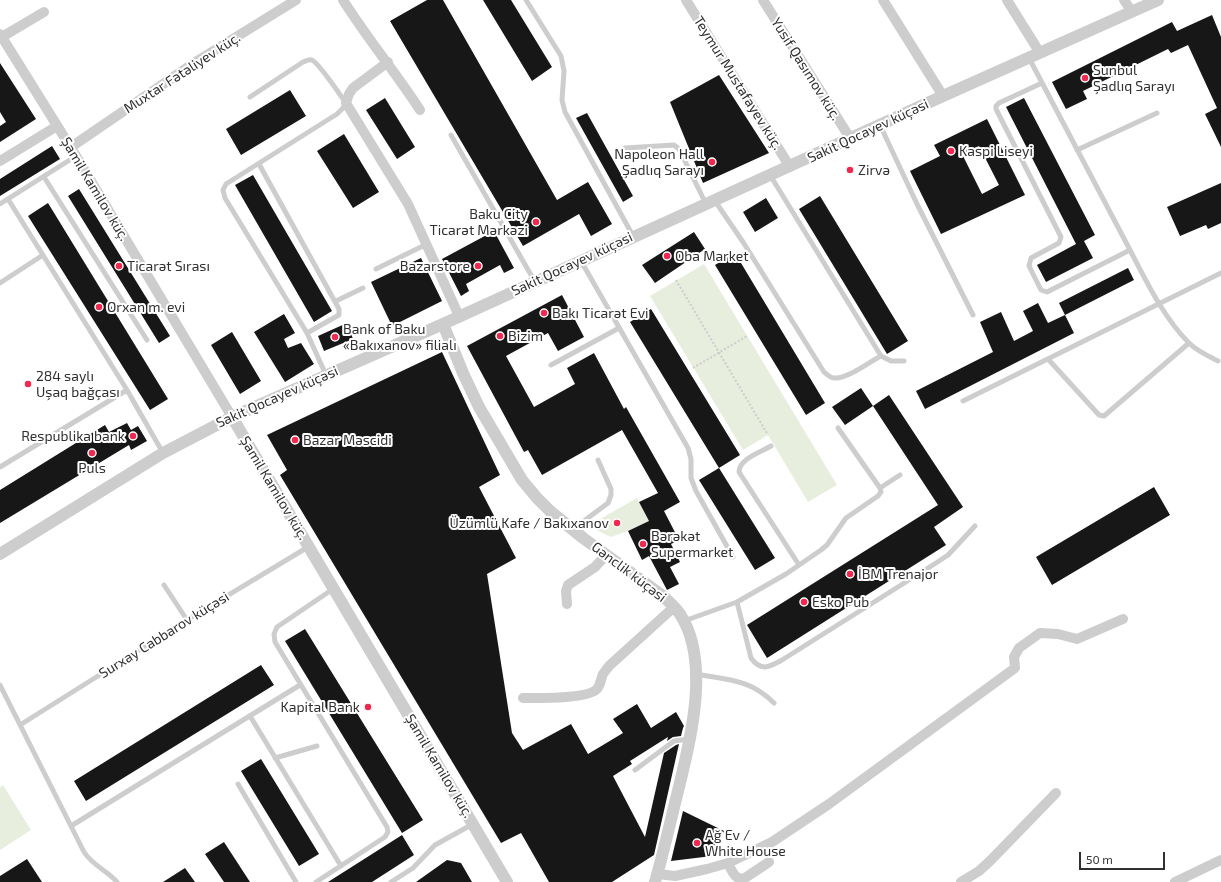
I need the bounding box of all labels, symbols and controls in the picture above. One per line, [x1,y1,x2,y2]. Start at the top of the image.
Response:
street label: Teymur Mustafayev küç. [690,13,786,153]
street label: Yusif Qasımov küç. [768,15,844,123]
street label: Muxtar Fətəliyev küç. [121,29,243,117]
place label: Sunbul Şadlıq Sarayı [1093,62,1175,94]
marker: Sunbul Şadlıq Sarayı [1080,73,1090,83]
street label: Sakit Qocayev küçəsi [805,96,931,166]
street label: Şamil Kamilov küç. [57,134,133,244]
place label: Kaspi Liseyi [959,143,1033,159]
place label: Napoleon Hall Şadlıq Sarayı [614,146,704,178]
marker: Kaspi Liseyi [946,146,956,156]
marker: Napoleon Hall Şadlıq Sarayı [707,157,717,167]
place label: Zirvə [858,162,890,178]
marker: Zirvə [845,165,855,175]
place label: Baku City Ticarət Mərkəzi [430,206,528,238]
marker: Baku City Ticarət Mərkəzi [531,217,541,227]
street label: Sakit Qocayev küçəsi [509,229,635,299]
place label: Oba Market [675,248,748,264]
marker: Oba Market [662,251,672,261]
place label: Ticarət Sırası [127,258,210,274]
place label: Bazarstore [400,258,470,274]
marker: Ticarət Sırası [114,261,124,271]
marker: Bazarstore [473,261,483,271]
place label: Orxan m. evi [107,299,185,315]
marker: Orxan m. evi [94,302,104,312]
place label: Bakı Ticarət Evi [552,305,649,321]
marker: Bakı Ticarət Evi [539,308,549,318]
place label: Bank of Baku «Bakıxanov» filialı [343,321,457,354]
place label: Bizim [508,328,543,344]
marker: Bizim [495,331,505,341]
marker: Bank of Baku «Bakıxanov» filialı [330,332,340,342]
street label: Sakit Qocayev küçəsi [213,363,341,431]
place label: 284 saylı Uşaq bağçası [36,368,120,400]
marker: 284 saylı Uşaq bağçası [23,379,33,389]
place label: Respublika bank [21,428,125,444]
marker: Respublika bank [128,431,138,441]
place label: Bazar Məscidi [303,432,392,448]
street label: Şamil Kamilov küç. [236,433,312,543]
marker: Bazar Məscidi [290,435,300,445]
marker: Puls [87,448,97,458]
place label: Puls [78,460,106,476]
place label: Üzümlü Kafe / Bakıxanov [449,515,609,531]
marker: Üzümlü Kafe / Bakıxanov [612,518,622,528]
place label: Bərəkət Supermarket [651,528,733,560]
street label: Gənclik küçəsi [588,538,670,606]
marker: Bərəkət Supermarket [638,539,648,549]
place label: İBM Trenajor [858,566,938,582]
marker: İBM Trenajor [845,569,855,579]
street label: Surxay Cabbarov küçəsi [96,588,232,682]
place label: Esko Pub [812,594,869,610]
marker: Esko Pub [799,597,809,607]
place label: Kapital Bank [281,699,360,715]
marker: Kapital Bank [363,702,373,712]
street label: Şamil Kamilov küç. [401,711,477,821]
place label: Ağ Ev / White House [705,827,786,860]
marker: Ağ Ev / White House [692,838,702,848]
scale bar [1081,844,1167,870]
text: 50 m [1086,852,1113,866]

